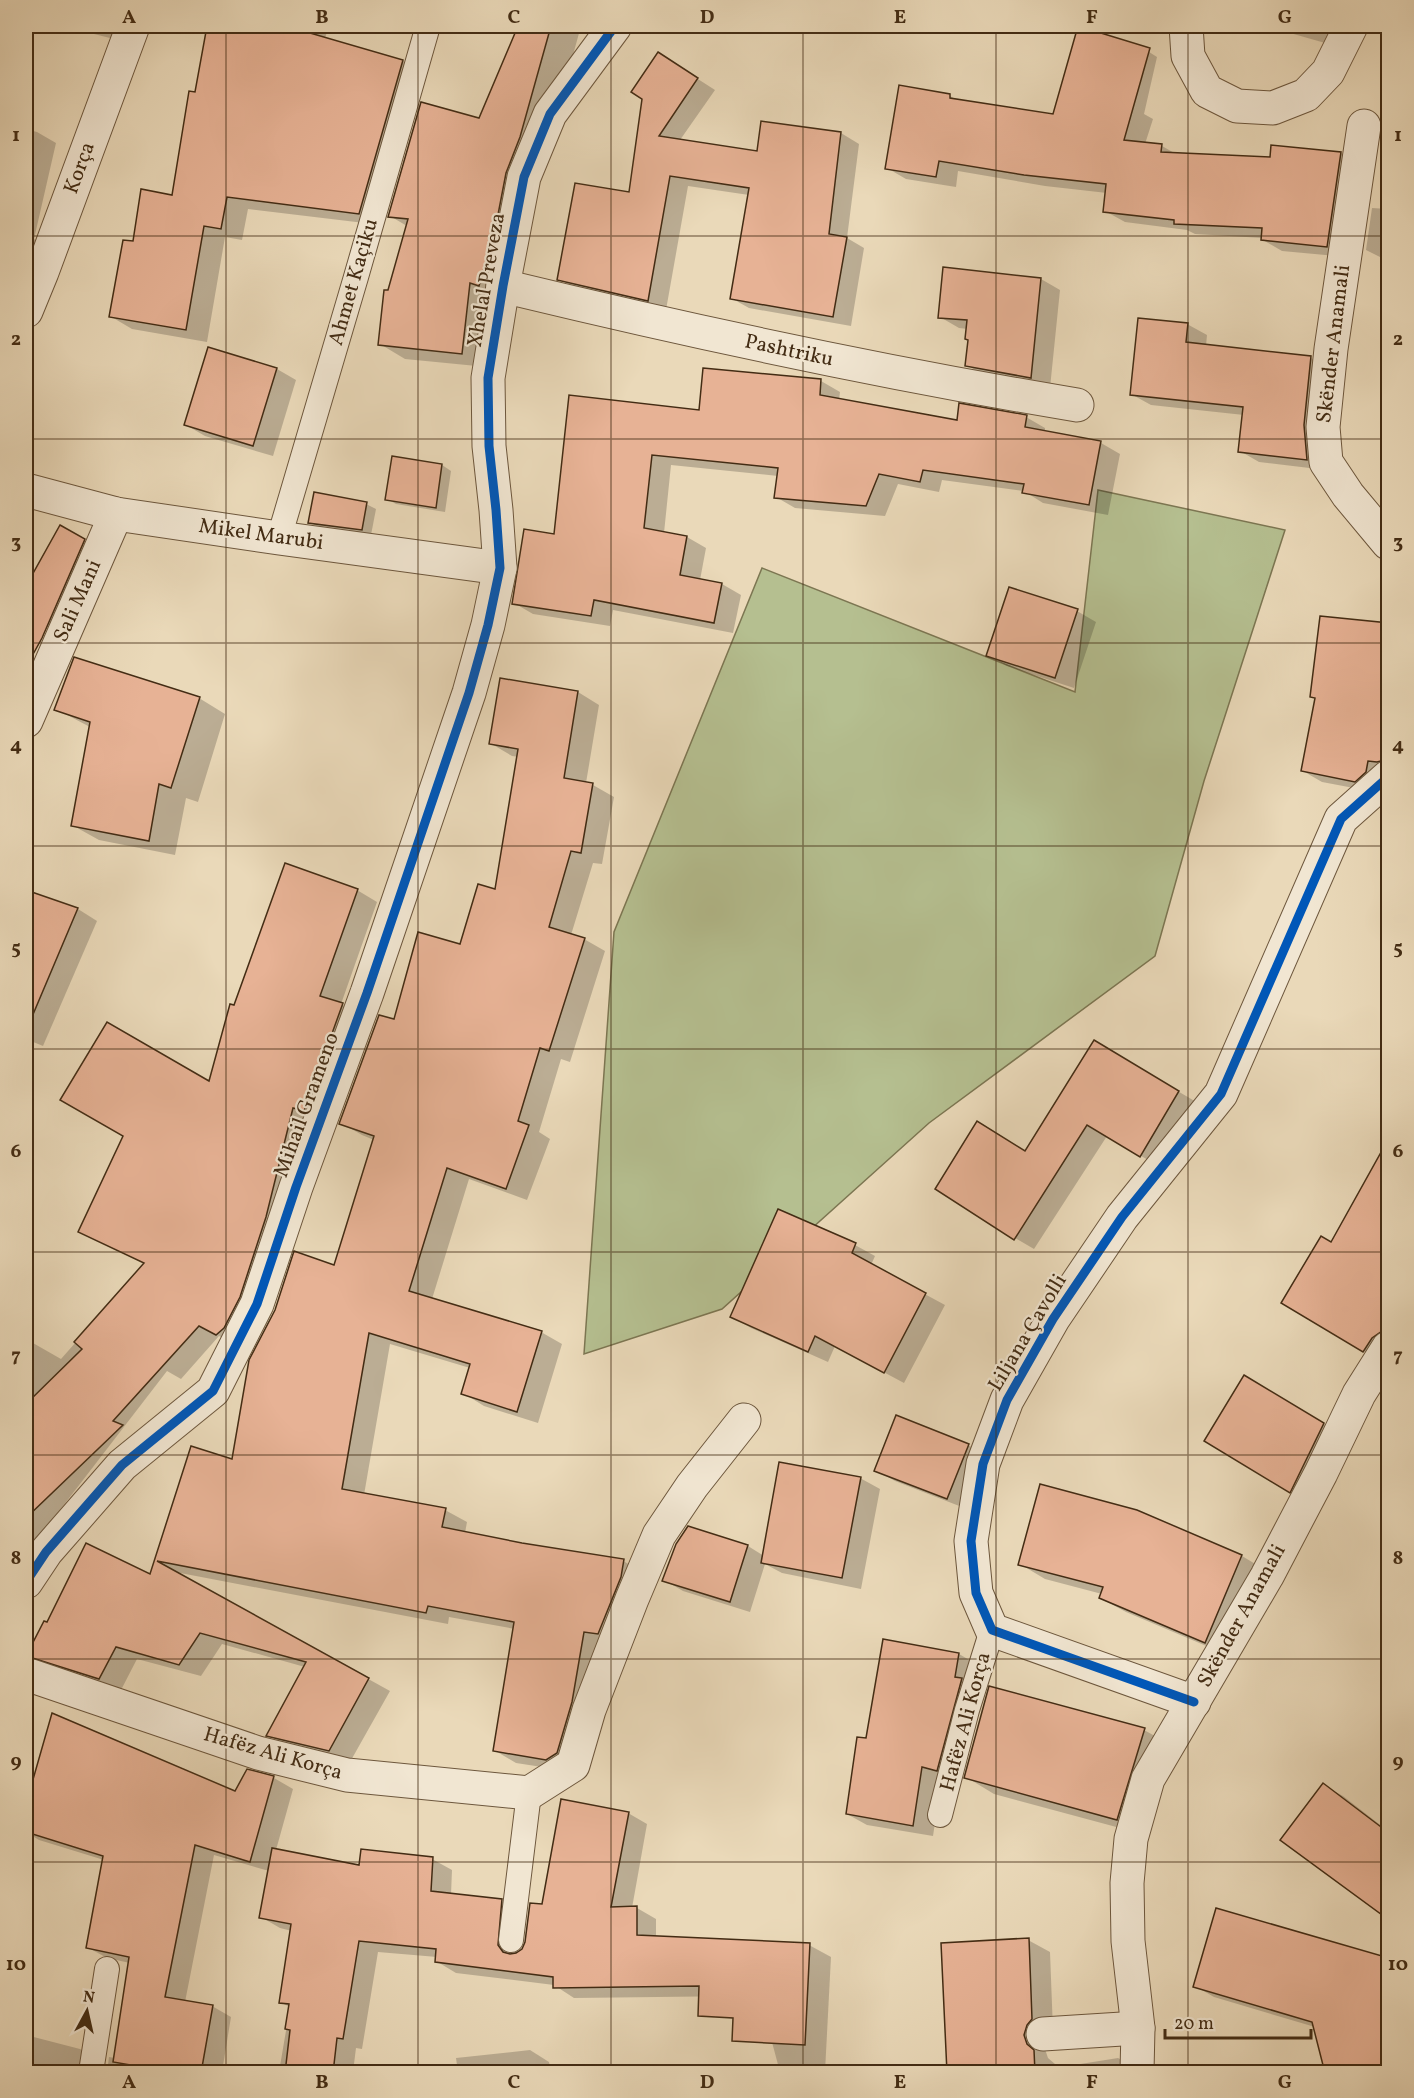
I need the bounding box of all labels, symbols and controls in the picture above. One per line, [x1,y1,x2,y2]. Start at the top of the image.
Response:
text: A [122,4,136,32]
text: B [315,4,329,32]
text: C [508,4,521,32]
text: D [700,4,714,32]
text: E [894,4,906,32]
text: F [1086,4,1098,32]
text: G [1278,4,1292,32]
text: 1 [12,122,20,150]
text: 1 [1394,122,1402,150]
street label: Korça [57,138,103,198]
street label: Xhelal Preveza [461,210,513,350]
street label: Ahmet Kaçiku [322,215,386,349]
street label: Skënder Anamali [1310,263,1358,425]
text: 2 [11,326,21,354]
text: 2 [1393,326,1403,354]
street label: Pashtriku [742,327,836,375]
street label: Mikel Marubi [197,512,325,558]
text: 3 [11,529,21,557]
text: 3 [1393,529,1403,557]
street label: Sali Mani [47,555,109,647]
text: 4 [10,732,22,760]
text: 4 [1392,732,1404,760]
text: 5 [11,935,21,963]
text: 5 [1393,935,1403,963]
street label: Mihail Grameno [267,1028,347,1182]
text: 6 [11,1138,22,1166]
text: 6 [1393,1138,1404,1166]
street label: Liljana Çavolli [982,1269,1074,1397]
text: 7 [11,1342,21,1370]
text: 7 [1393,1342,1403,1370]
street label: Skënder Anamali [1191,1539,1293,1693]
text: 8 [11,1545,21,1573]
text: 8 [1393,1545,1403,1573]
street label: Hafëz Ali Korça [933,1649,999,1795]
street label: Hafëz Ali Korça [200,1720,346,1788]
text: 9 [10,1748,22,1776]
text: 9 [1392,1748,1404,1776]
text: 10 [6,1951,26,1979]
text: 10 [1388,1951,1408,1979]
north arrow [57,1981,117,2041]
text: N [82,1986,96,2010]
scale bar [1165,2002,1310,2040]
text: 20 m [1174,2012,1214,2037]
text: A [122,2069,136,2097]
text: B [315,2069,329,2097]
text: C [508,2069,521,2097]
text: D [700,2069,714,2097]
text: E [894,2069,906,2097]
text: F [1086,2069,1098,2097]
text: G [1278,2069,1292,2097]

